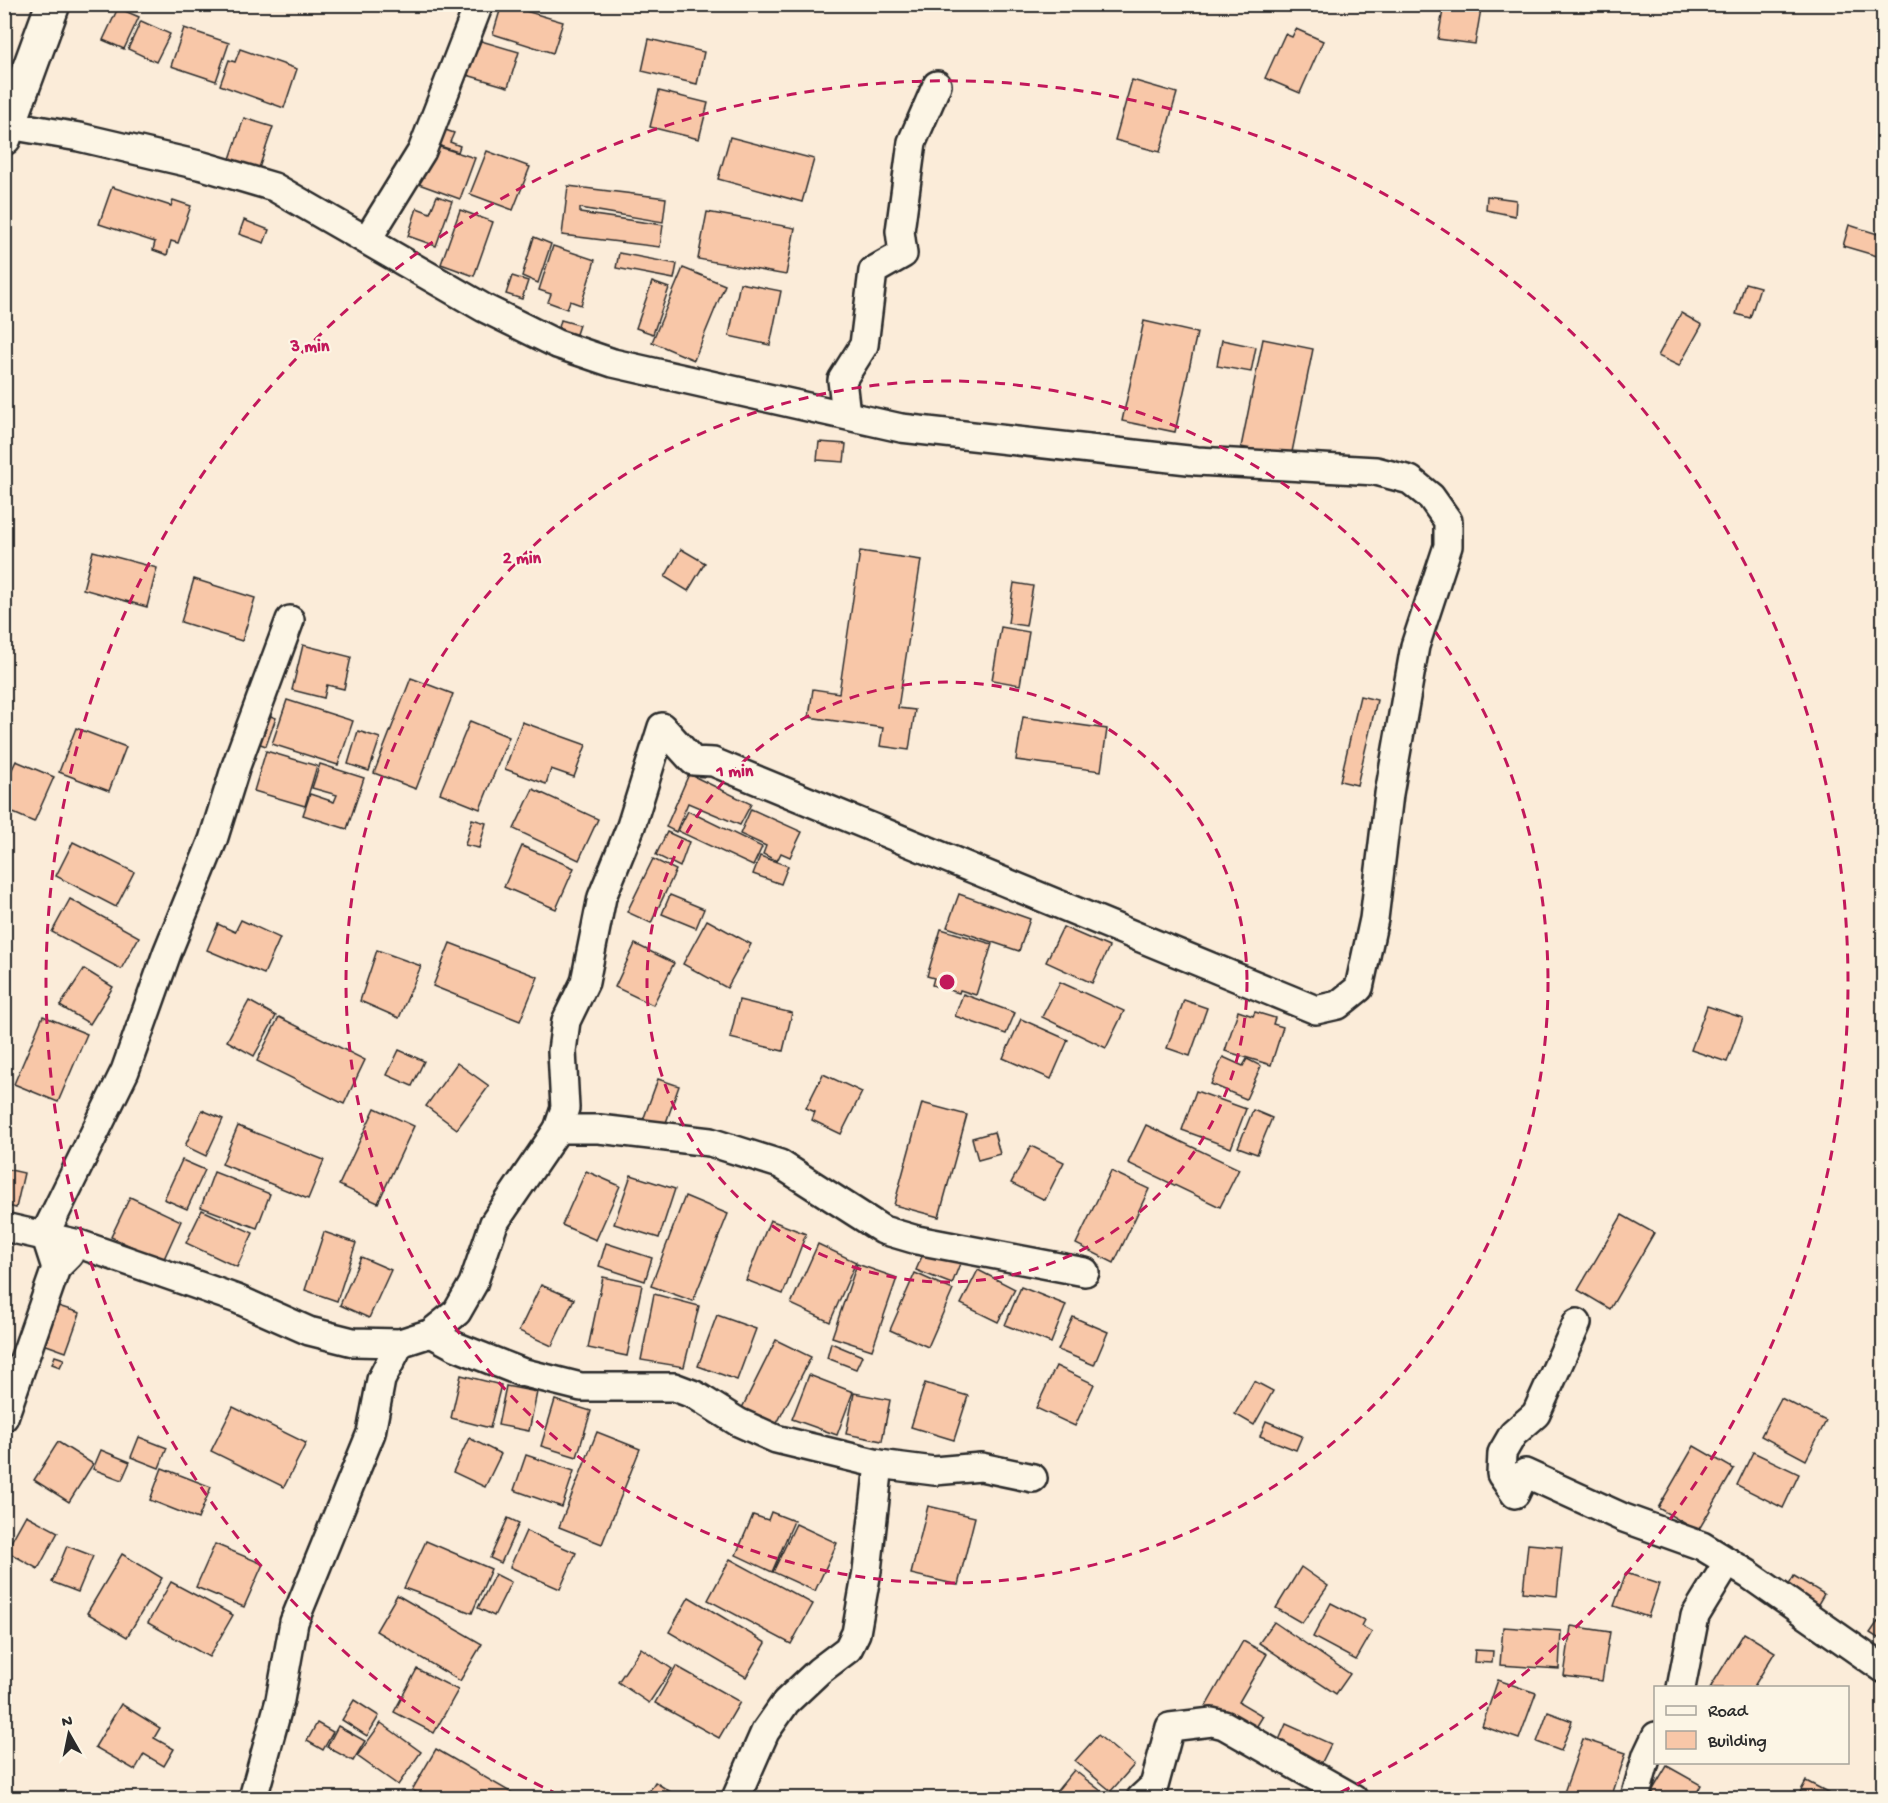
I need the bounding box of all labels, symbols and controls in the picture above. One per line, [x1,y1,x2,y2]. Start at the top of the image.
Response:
text: 3 min [290,337,330,358]
text: 2 min [503,549,542,570]
text: 1 min [716,762,754,783]
centre of rings [937,972,957,992]
legend [1654,1686,1849,1764]
text: Road [1708,1702,1749,1723]
north arrow [39,1704,99,1764]
text: N [61,1712,74,1733]
text: Building [1707,1732,1767,1753]

